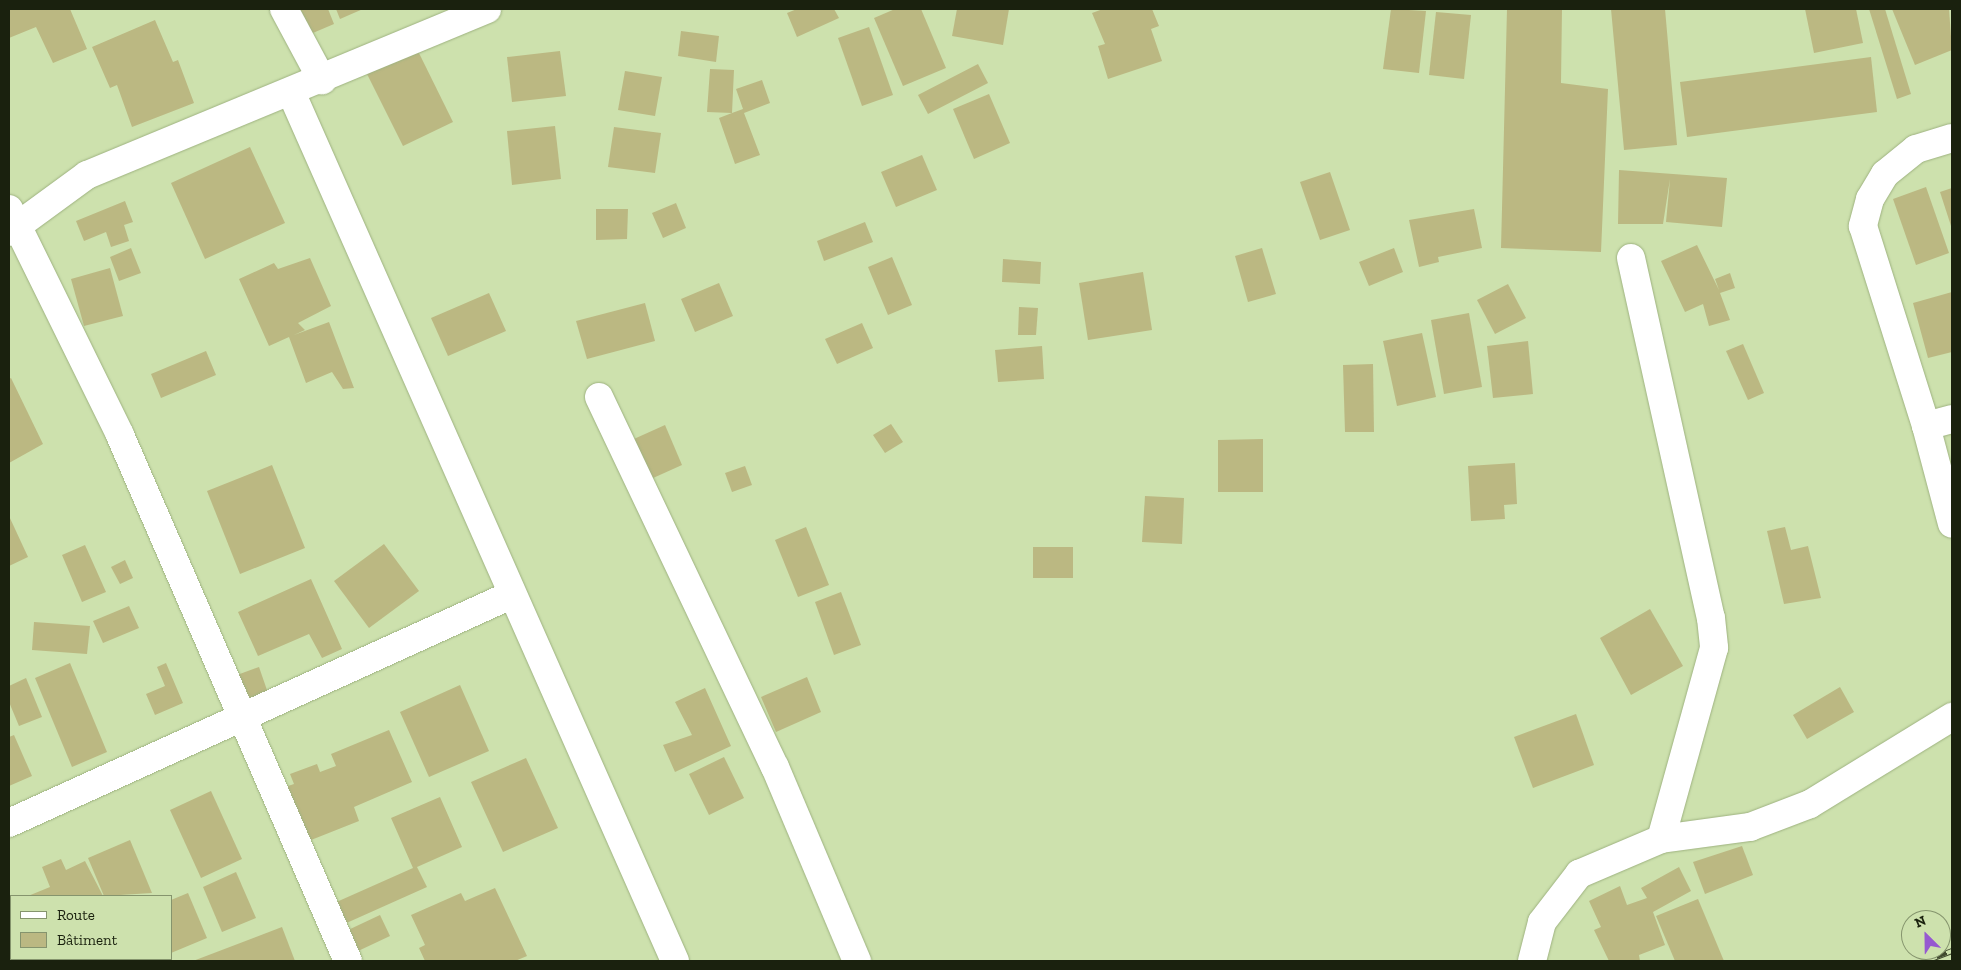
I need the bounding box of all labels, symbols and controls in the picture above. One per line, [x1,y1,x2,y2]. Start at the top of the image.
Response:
legend [10,895,172,960]
text: Route [57,906,95,924]
north arrow [1901,910,1951,960]
text: N [1912,912,1929,932]
text: Bâtiment [57,931,117,949]

